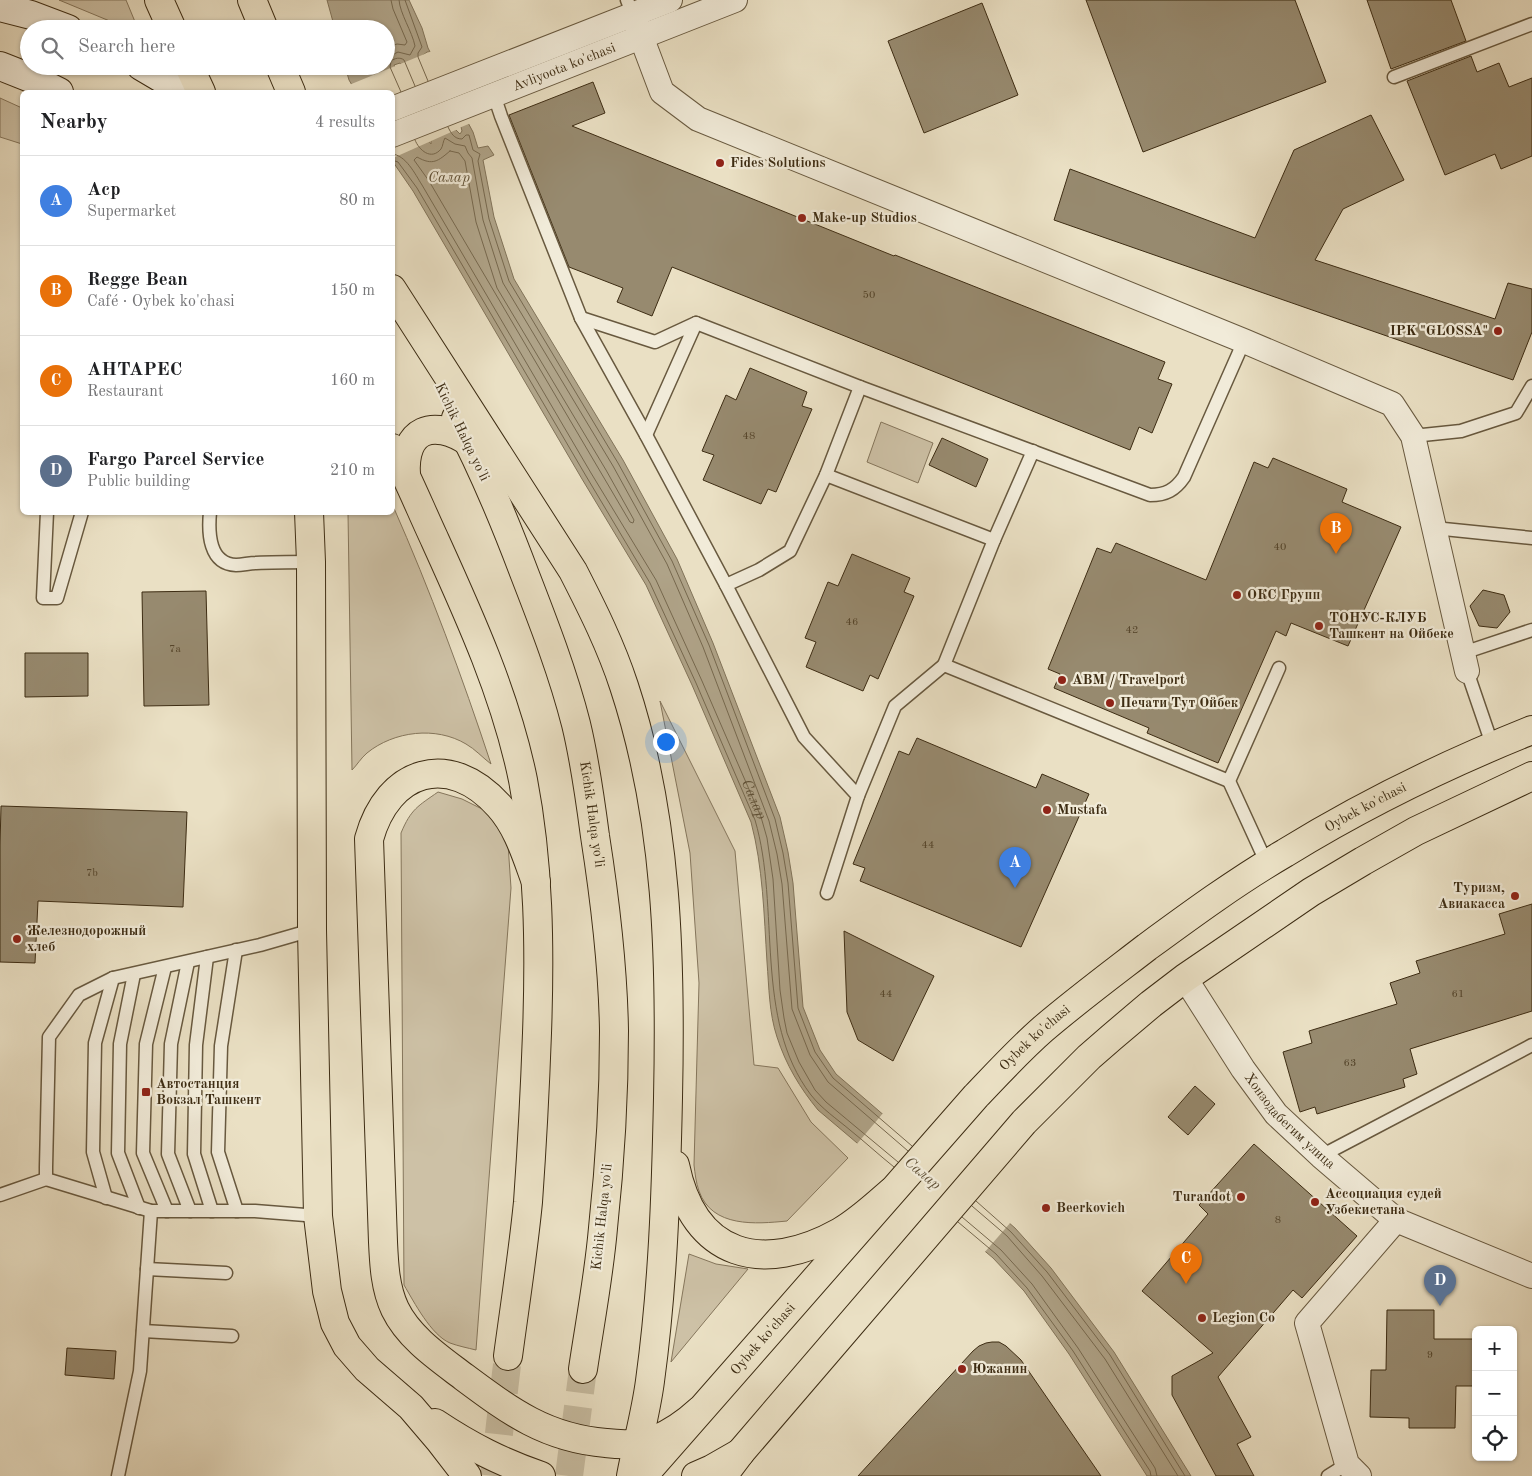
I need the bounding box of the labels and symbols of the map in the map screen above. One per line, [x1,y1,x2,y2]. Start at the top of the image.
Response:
street label: Avliyoota ko'chasi [511,41,618,94]
place label: Fides Solutions [730,156,825,170]
marker: Fides Solutions [714,157,726,169]
water label: Салар [428,171,470,186]
place label: Make-up Studios [812,211,917,225]
marker: Make-up Studios [796,212,808,224]
house number: 50 [863,290,875,301]
place label: IPK "GLOSSA" [1390,324,1488,338]
marker: IPK "GLOSSA" [1492,325,1504,337]
street label: Kichik Halqa yo'li [432,381,492,483]
house number: 48 [743,431,755,442]
pin: B [1320,513,1352,554]
house number: 40 [1274,542,1286,553]
place label: ОКС Групп [1247,588,1320,602]
marker: ОКС Групп [1231,589,1243,601]
place label: ТОНУС-КЛУБ Ташкент на Ойбеке [1329,611,1454,641]
house number: 46 [846,617,858,628]
marker: ТОНУС-КЛУБ Ташкент на Ойбеке [1313,620,1325,632]
house number: 42 [1126,625,1138,636]
house number: 7a [169,644,181,655]
place label: ABM / Travelport [1072,673,1185,688]
marker: ABM / Travelport [1056,674,1068,686]
place label: Печати Тут Ойбек [1120,696,1239,710]
marker: Печати Тут Ойбек [1104,697,1116,709]
your location [653,729,679,755]
street label: Kichik Halqa yo'li [577,760,607,869]
water label: Салар [738,777,769,822]
street label: Oybek ko'chasi [1322,780,1409,835]
place label: Mustafa [1057,803,1107,817]
marker: Mustafa [1041,804,1053,816]
house number: 44 [922,840,934,851]
pin: A [999,847,1031,888]
house number: 7b [86,868,98,879]
place label: Туризм, Авиакасса [1438,881,1505,911]
marker: Туризм, Авиакасса [1509,890,1521,902]
place label: Железнодорожный хлеб [27,924,146,954]
marker: Железнодорожный хлеб [11,933,23,945]
house number: 44 [880,989,892,1000]
house number: 61 [1452,989,1464,1000]
street label: Oybek ko'chasi [997,1002,1073,1074]
house number: 63 [1344,1058,1356,1069]
street label: Хонзодабегим улица [1242,1071,1338,1172]
place label: Автостанция Вокзал Ташкент [156,1077,261,1107]
marker: Автостанция Вокзал Ташкент [140,1086,152,1098]
water label: Салар [901,1155,943,1193]
street label: Kichik Halqa yo'li [589,1163,615,1271]
place label: Ассоциация судей Узбекистана [1325,1187,1442,1217]
place label: Turandot [1173,1190,1231,1204]
marker: Turandot [1235,1191,1247,1203]
marker: Ассоциация судей Узбекистана [1309,1196,1321,1208]
place label: Beerkovich [1056,1201,1125,1215]
marker: Beerkovich [1040,1202,1052,1214]
house number: 8 [1275,1215,1281,1226]
pin: C [1170,1243,1202,1284]
pin: D [1424,1265,1456,1306]
street label: Oybek ko'chasi [728,1300,798,1378]
place label: Legion Co [1212,1311,1275,1325]
marker: Legion Co [1196,1312,1208,1324]
house number: 9 [1427,1350,1433,1361]
place label: Южанин [972,1362,1027,1376]
marker: Южанин [956,1363,968,1375]

